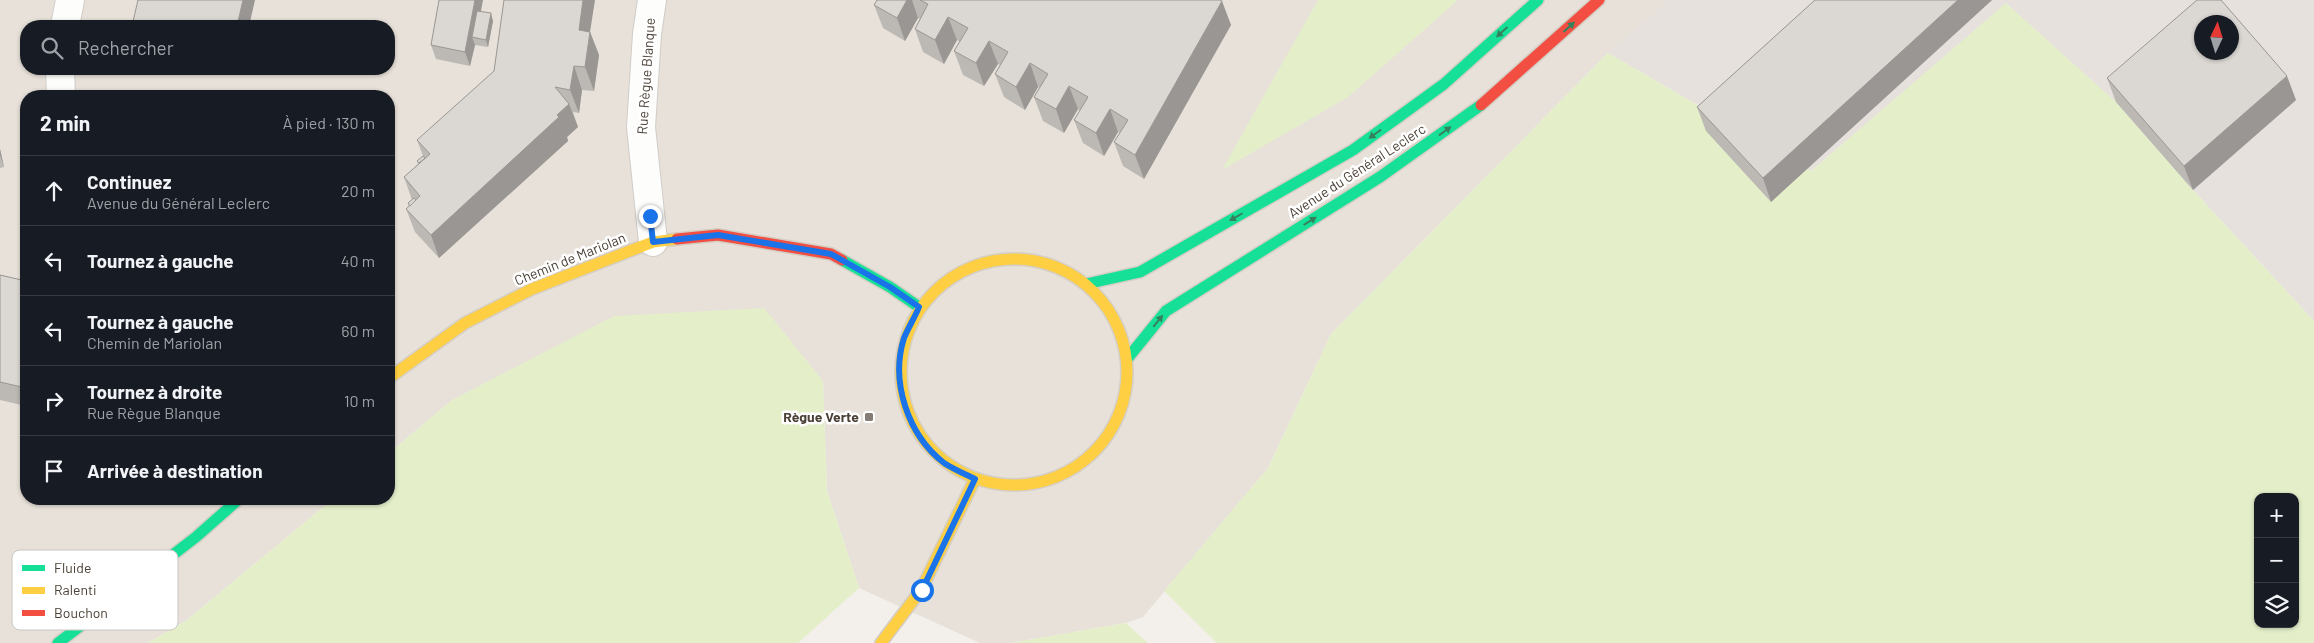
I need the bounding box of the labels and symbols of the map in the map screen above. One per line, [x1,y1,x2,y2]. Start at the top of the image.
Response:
north arrow [2194,15,2239,60]
street label: Rue Règue Blanque [633,17,658,135]
one-way arrow [1563,21,1576,32]
one-way arrow [1496,26,1508,38]
street label: Avenue du Général Leclerc [1285,120,1428,221]
one-way arrow [1438,126,1452,136]
one-way arrow [1368,129,1382,139]
route end [639,205,662,228]
one-way arrow [1229,212,1242,221]
one-way arrow [1303,217,1316,226]
street label: Chemin de Mariolan [512,229,628,289]
one-way arrow [1152,315,1163,328]
place label: Règue Verte [783,408,859,425]
marker: Règue Verte [863,411,875,423]
legend [12,550,178,630]
text: Fluide [54,559,91,576]
route start [911,579,934,602]
text: Ralenti [54,581,97,598]
text: Bouchon [54,604,108,621]

